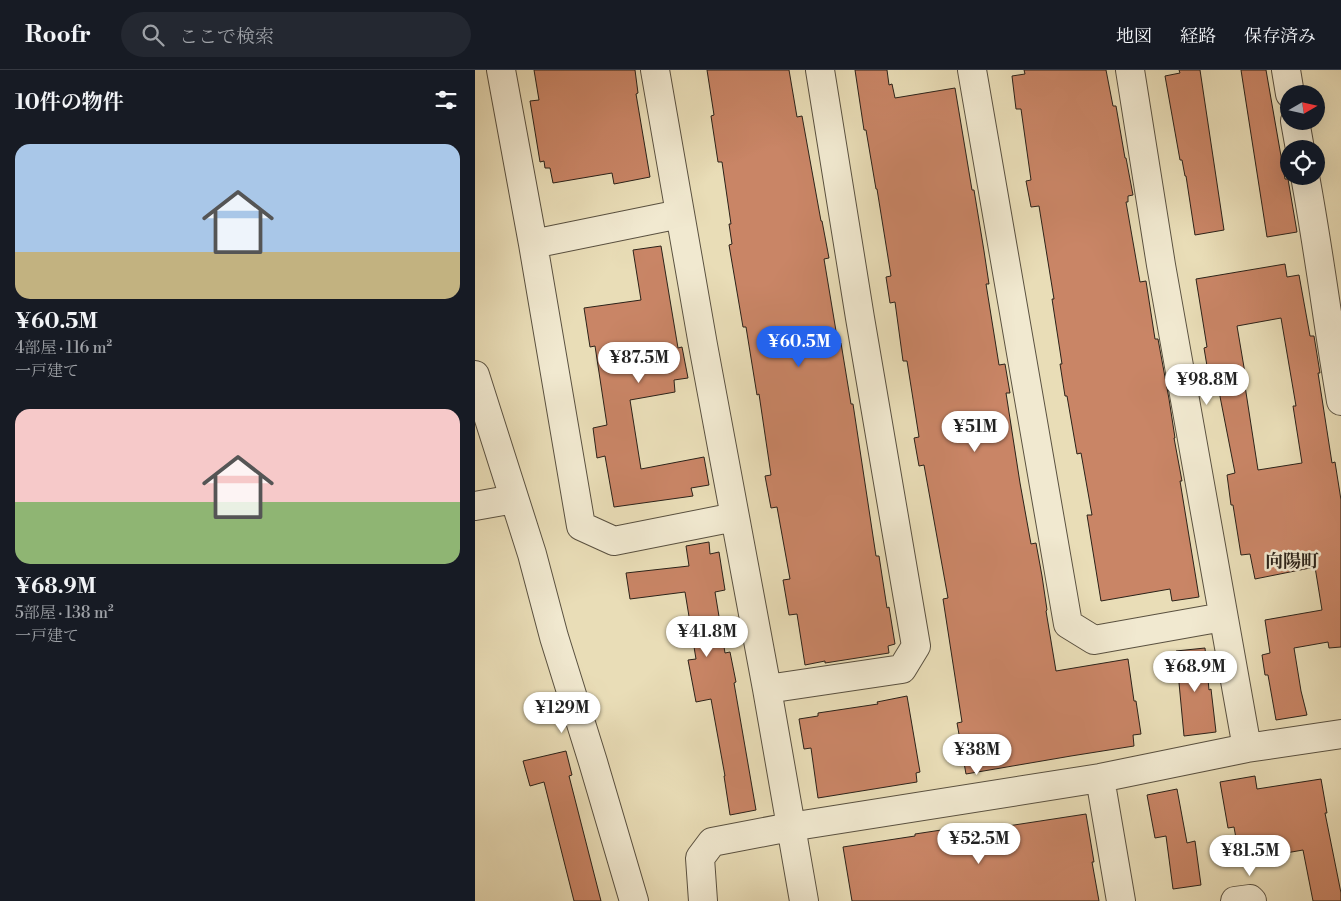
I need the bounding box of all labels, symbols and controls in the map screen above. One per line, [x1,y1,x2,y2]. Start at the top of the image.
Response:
search box [121,12,471,57]
text: Roofr [25,20,91,50]
icon: search [139,21,167,49]
text: ここで検索 [179,25,274,49]
text: 地図 [1116,25,1152,48]
text: 経路 [1180,25,1216,48]
text: 保存済み [1244,25,1316,48]
north arrow [1280,85,1325,130]
map controls [1280,85,1325,185]
icon: filters [432,86,460,114]
text: 10件の物件 [15,90,124,116]
button: locate [1280,140,1325,185]
icon: home [193,177,283,267]
text: ¥60.5M [15,309,98,335]
pin: ¥60.5M [758,326,840,368]
text: ¥60.5M [767,332,831,352]
text: 4部屋 · 116 m² [15,338,112,358]
pin: ¥87.5M [598,342,680,384]
text: ¥87.5M [609,348,669,368]
text: 一戸建て [15,361,79,381]
pin: ¥98.8M [1166,364,1248,406]
text: ¥98.8M [1176,370,1238,390]
pin: ¥51M [945,410,1005,453]
text: ¥51M [953,417,997,437]
icon: home [193,442,283,532]
district label: 向陽町 [1265,550,1319,573]
text: ¥68.9M [15,574,96,600]
text: 5部屋 · 138 m² [15,603,114,623]
pin: ¥41.8M [666,616,748,658]
text: ¥41.8M [677,622,737,642]
text: 一戸建て [15,626,79,646]
pin: ¥68.9M [1154,650,1236,693]
text: ¥68.9M [1164,657,1226,677]
pin: ¥129M [527,692,597,734]
text: ¥129M [534,698,590,718]
pin: ¥38M [947,734,1007,776]
text: ¥38M [954,740,1000,760]
pin: ¥52.5M [938,822,1020,865]
text: ¥52.5M [948,829,1010,849]
pin: ¥81.5M [1209,834,1291,877]
text: ¥81.5M [1220,841,1280,861]

